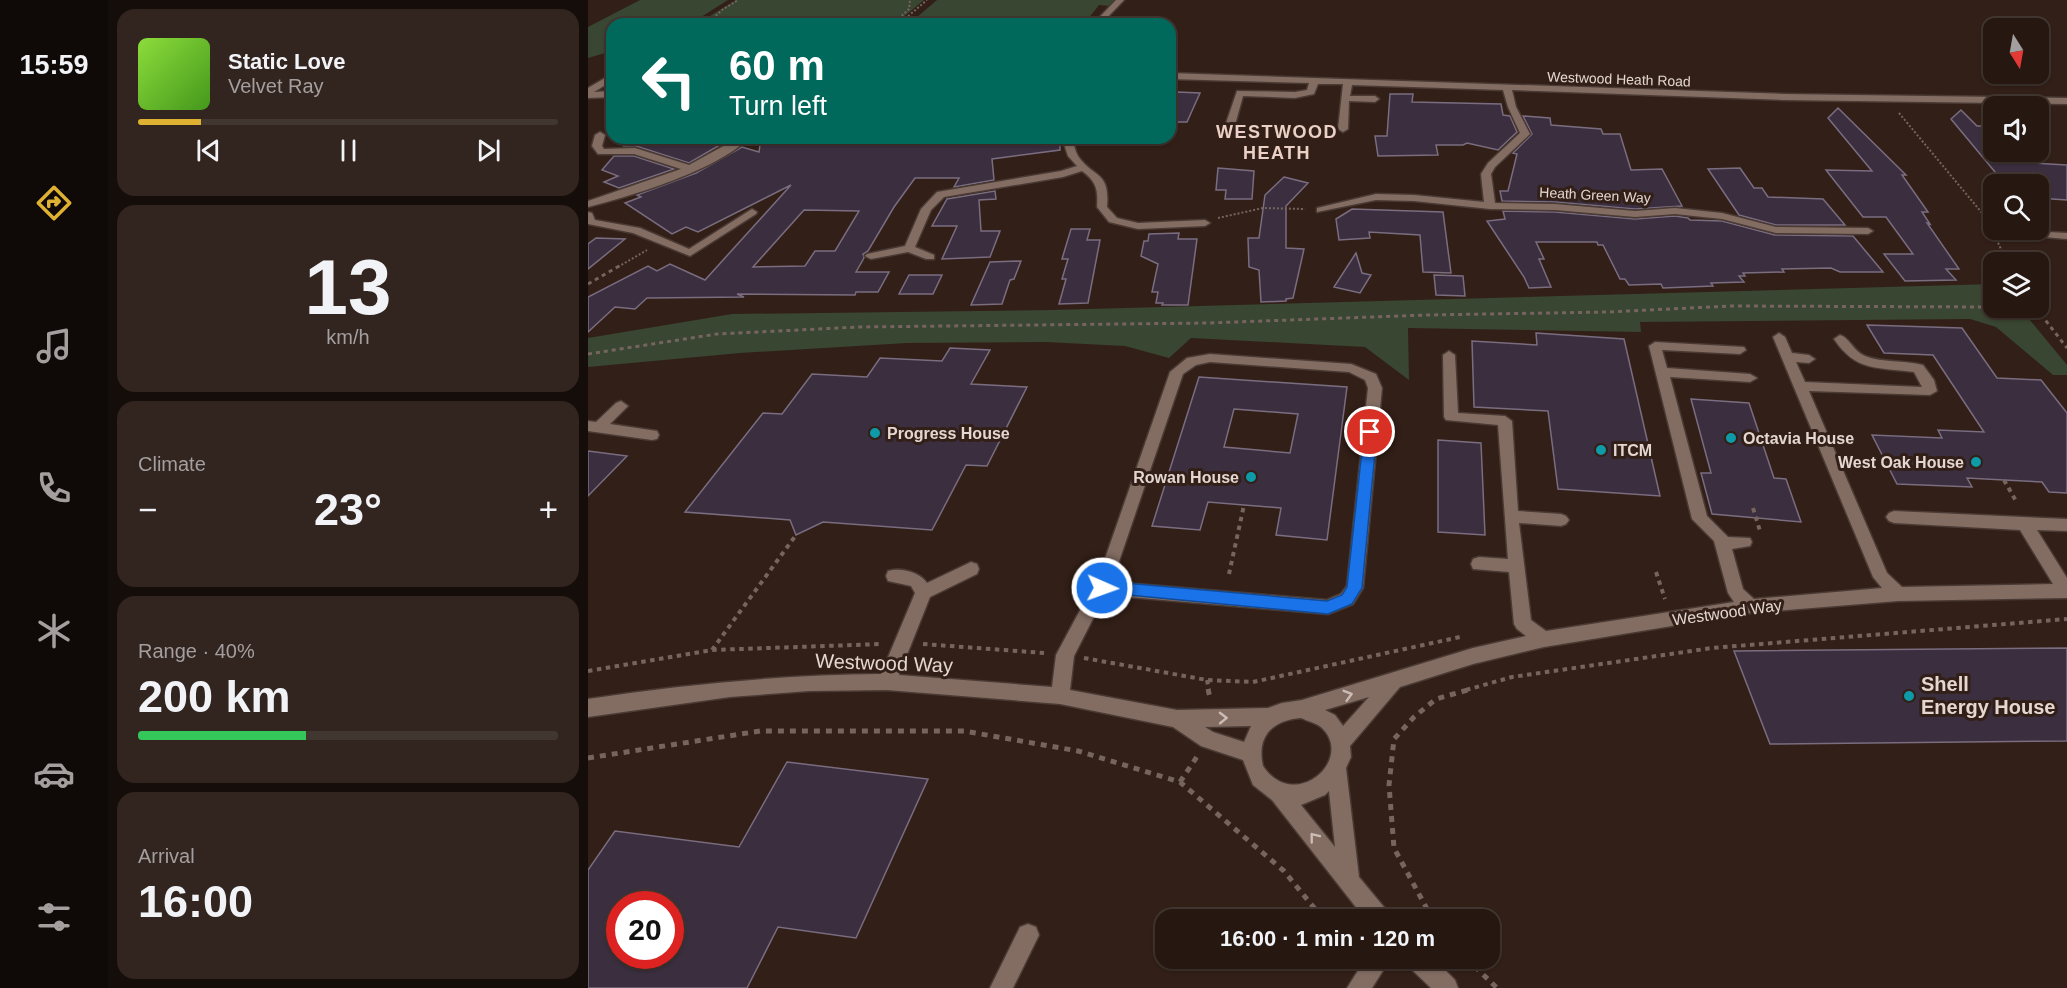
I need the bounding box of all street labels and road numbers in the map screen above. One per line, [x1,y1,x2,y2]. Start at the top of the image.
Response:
street label: Westwood Heath Road [1547,68,1691,90]
street label: Heath Green Way [1539,184,1651,206]
street label: Westwood Way [1671,596,1783,629]
street label: Westwood Way [815,650,953,676]

